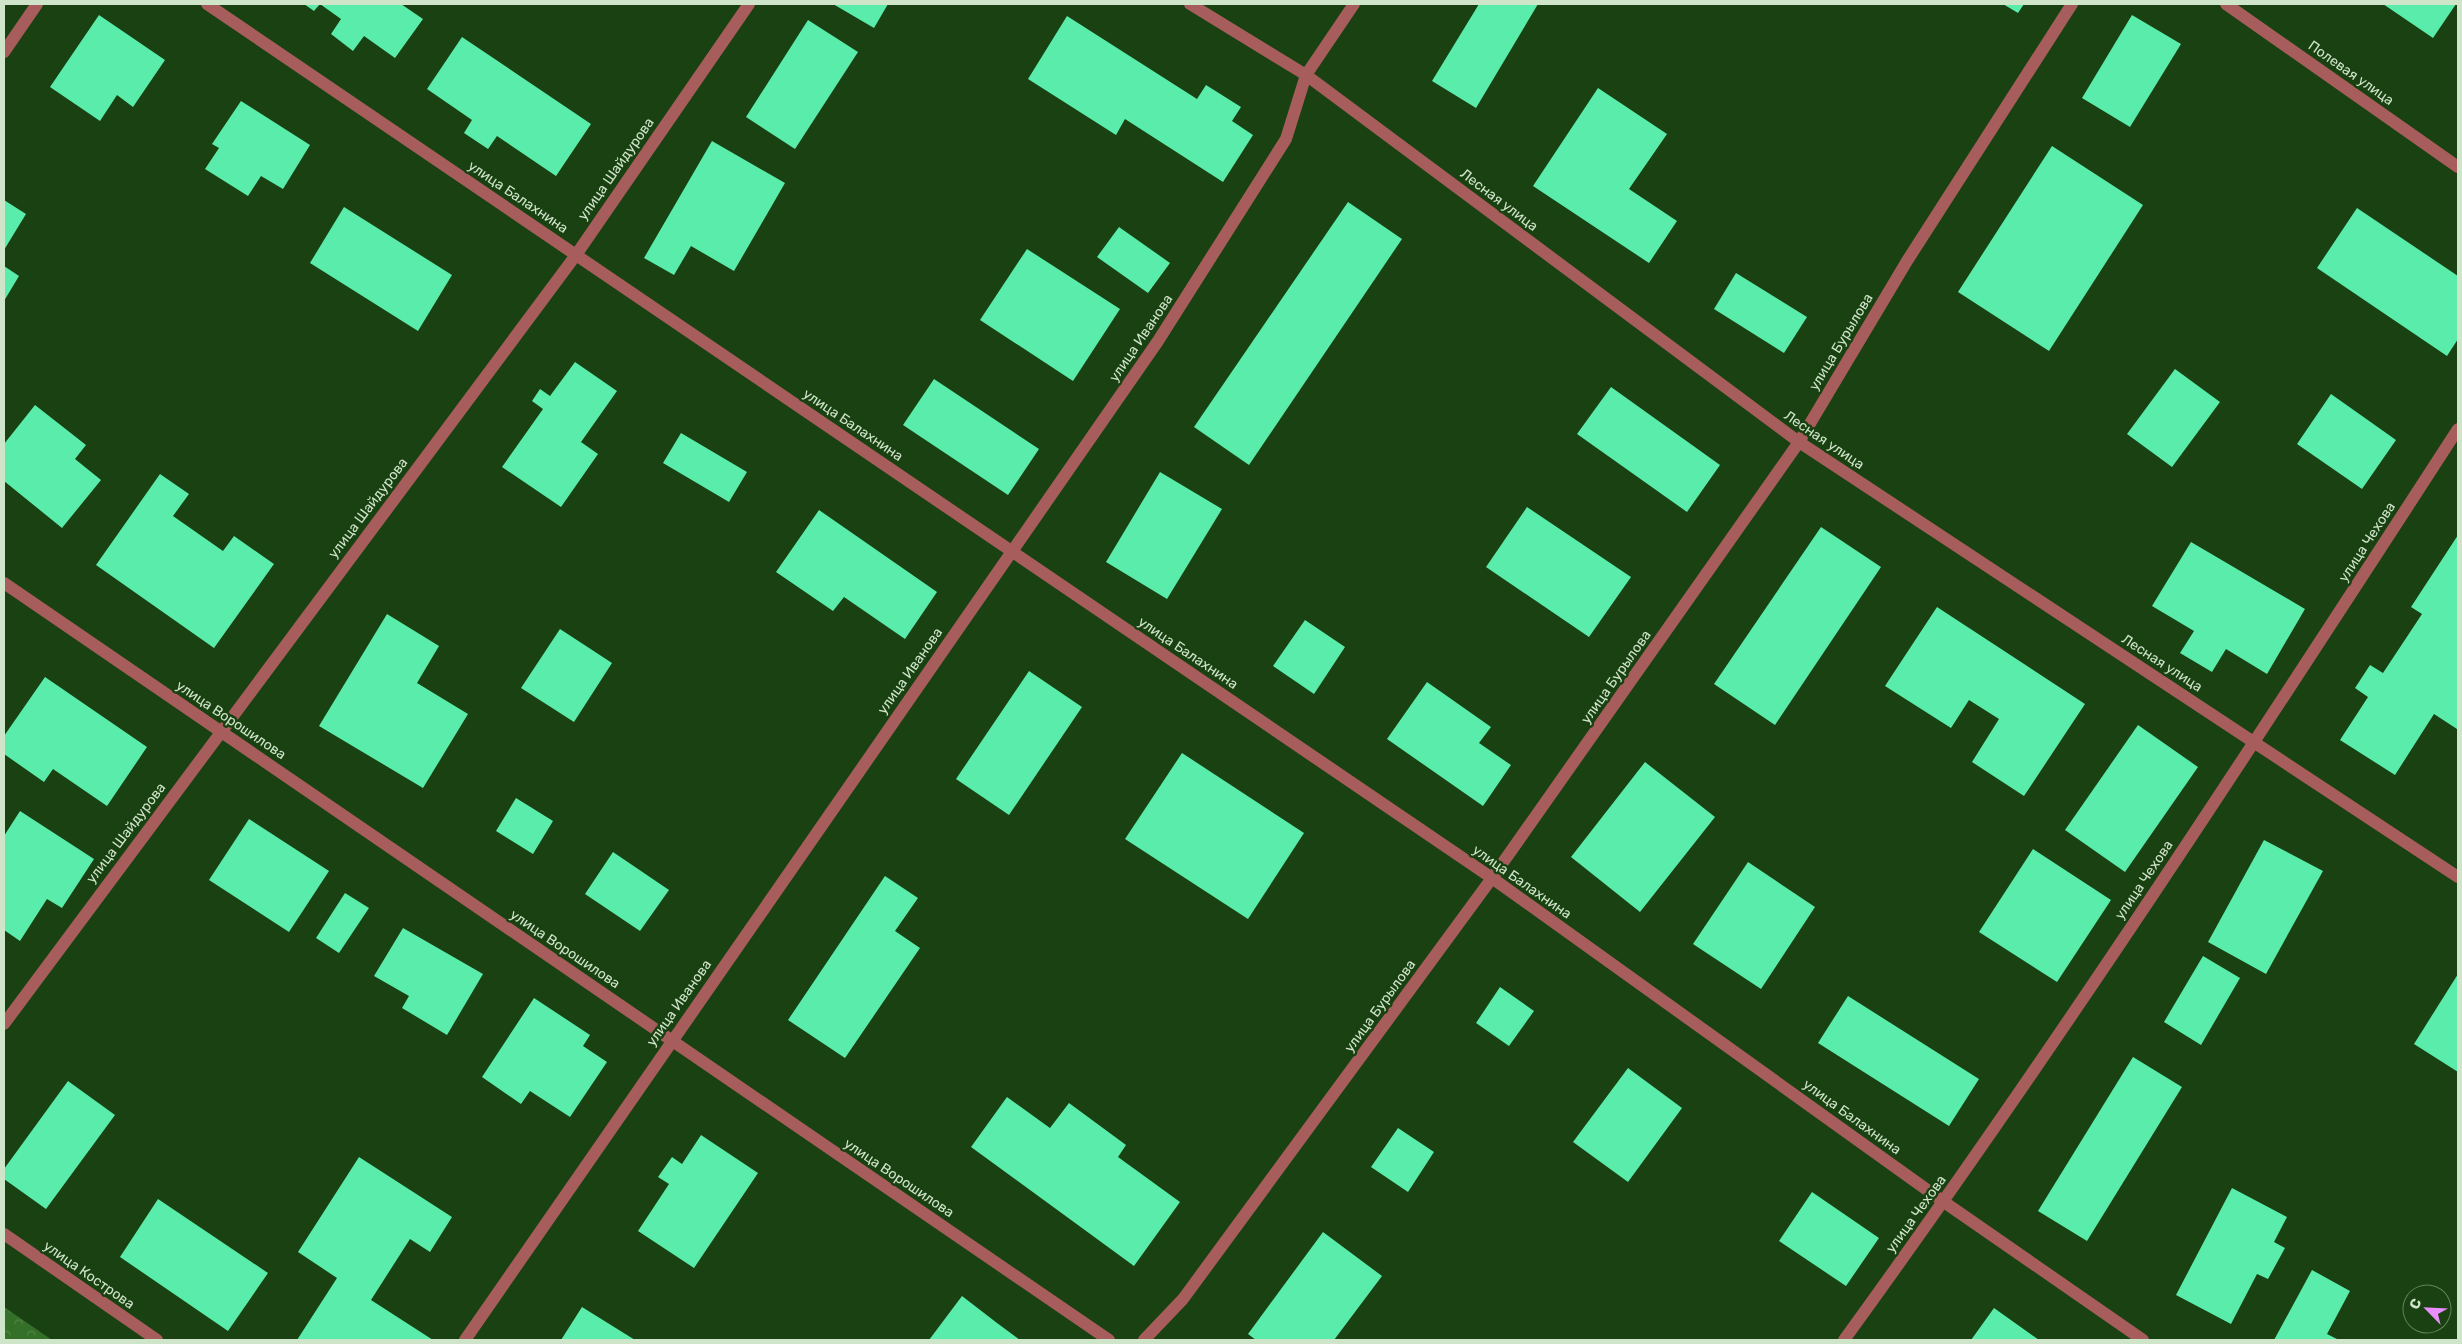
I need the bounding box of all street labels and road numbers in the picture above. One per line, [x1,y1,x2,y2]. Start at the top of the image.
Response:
street label: Полевая улица [2305,37,2397,109]
street label: улица Шайдурова [574,114,658,224]
street label: улица Балахнина [465,157,571,237]
street label: Лесная улица [1457,165,1541,235]
street label: улица Бурылова [1805,290,1877,394]
street label: улица Иванова [1105,291,1177,385]
street label: улица Балахнина [800,385,906,465]
street label: Лесная улица [1781,407,1867,473]
street label: улица Шайдурова [325,454,411,562]
street label: улица Чехова [2335,499,2399,585]
street label: улица Балахнина [1135,613,1241,693]
street label: улица Иванова [874,624,946,718]
street label: улица Бурылова [1577,627,1655,727]
street label: Лесная улица [2118,631,2206,695]
street label: улица Ворошилова [173,677,289,763]
street label: улица Шайдурова [83,779,169,887]
street label: улица Чехова [2111,837,2177,923]
street label: улица Балахнина [1469,841,1575,923]
street label: улица Ворошилова [507,906,623,992]
street label: улица Иванова [643,956,715,1050]
street label: улица Бурылова [1341,956,1419,1056]
street label: улица Балахнина [1800,1076,1904,1158]
street label: улица Ворошилова [841,1135,957,1221]
street label: улица Чехова [1882,1172,1950,1256]
street label: улица Кострова [40,1237,138,1313]

